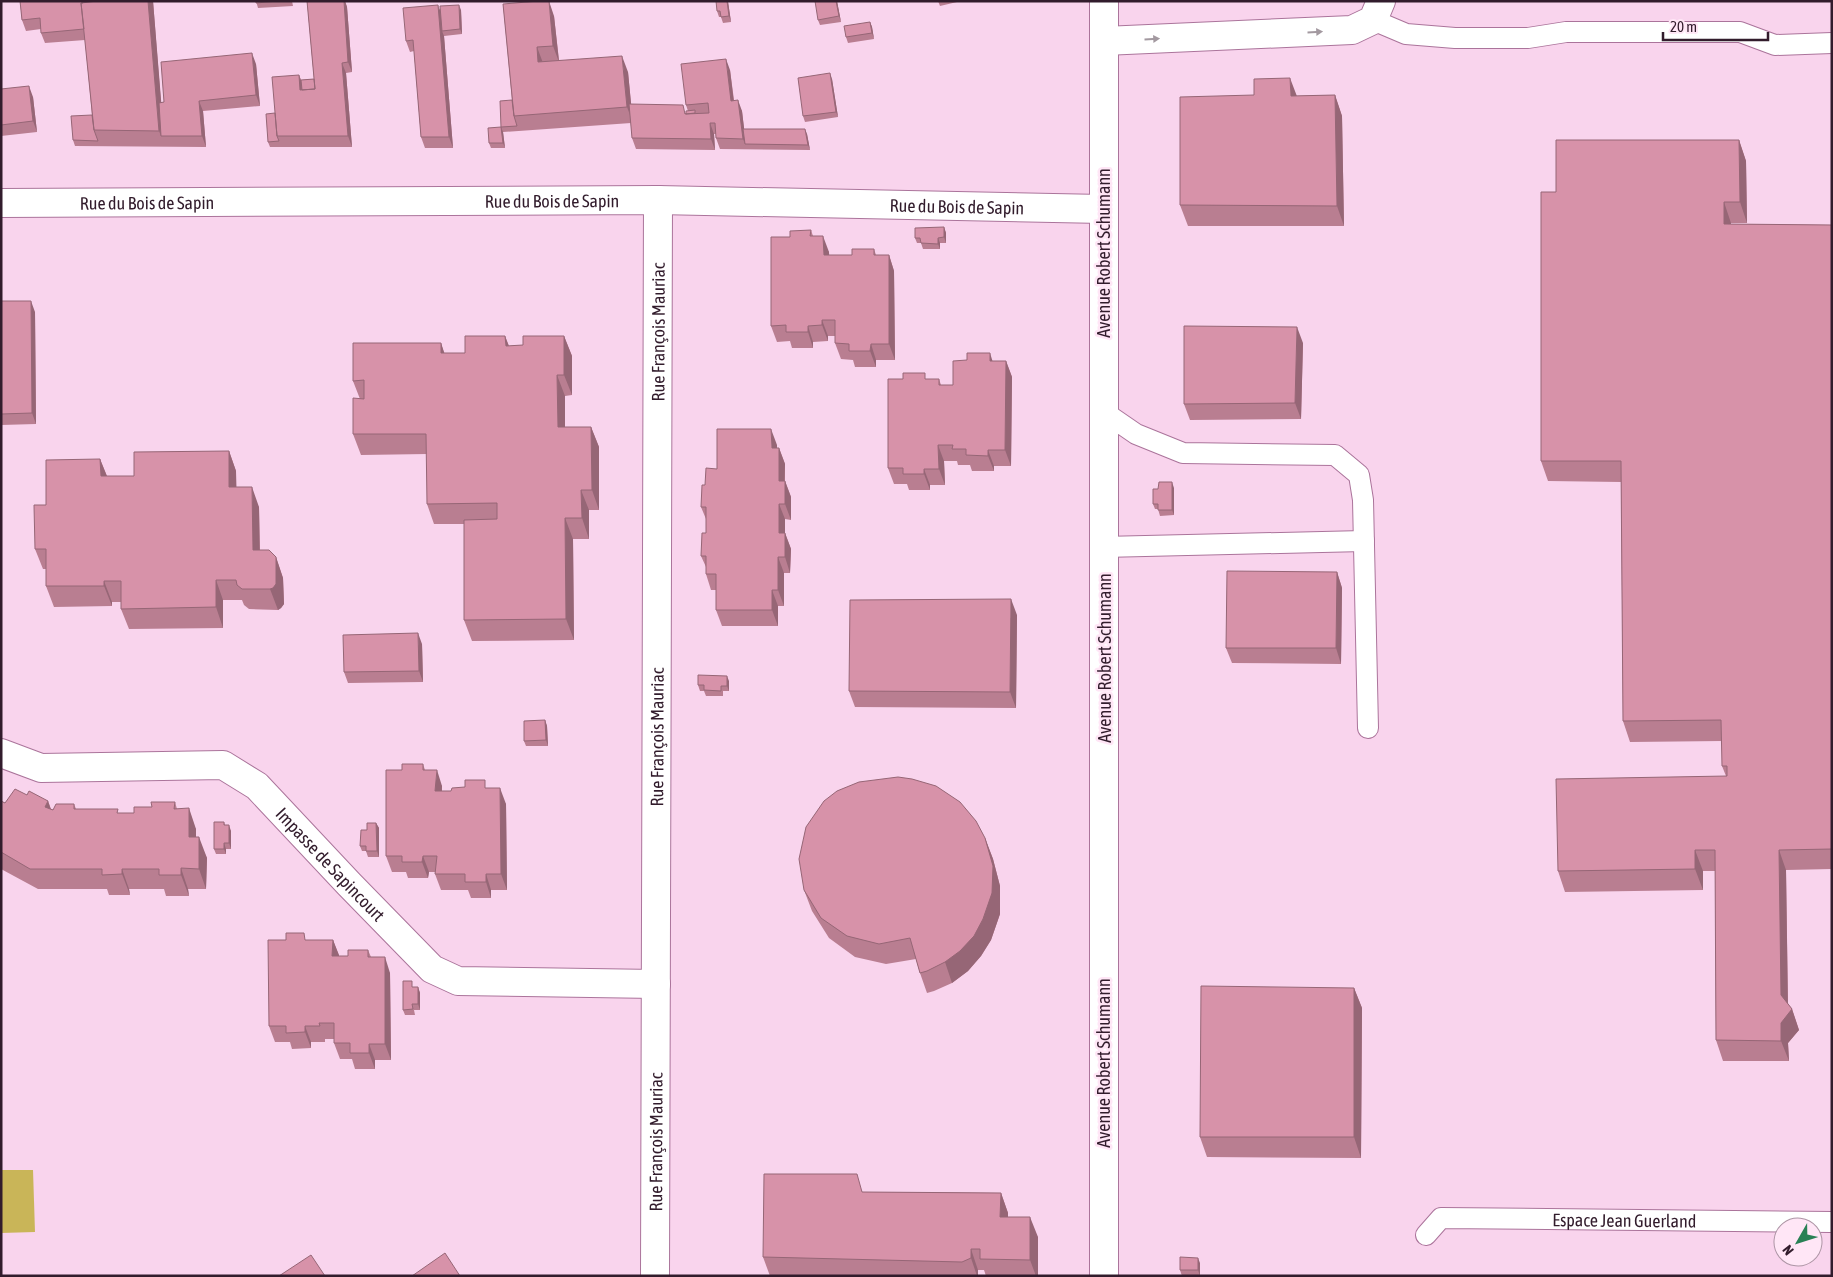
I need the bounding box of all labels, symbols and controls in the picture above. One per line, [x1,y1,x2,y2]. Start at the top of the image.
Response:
scale bar [1663,10,1768,42]
text: 20 m [1670,18,1697,35]
one-way arrow [1307,27,1323,35]
one-way arrow [1145,35,1161,43]
street label: Avenue Robert Schumann [1093,168,1114,338]
street label: Rue du Bois de Sapin [485,190,619,211]
street label: Rue du Bois de Sapin [80,192,214,213]
street label: Rue du Bois de Sapin [889,194,1024,218]
street label: Rue François Mauriac [647,262,668,402]
street label: Avenue Robert Schumann [1094,573,1115,743]
street label: Rue François Mauriac [646,667,667,807]
street label: Impasse de Sapincourt [272,803,389,925]
street label: Avenue Robert Schumann [1093,978,1114,1148]
street label: Rue François Mauriac [645,1072,666,1212]
street label: Espace Jean Guerland [1552,1209,1696,1231]
north arrow [1773,1217,1823,1267]
text: N [1779,1242,1797,1258]

